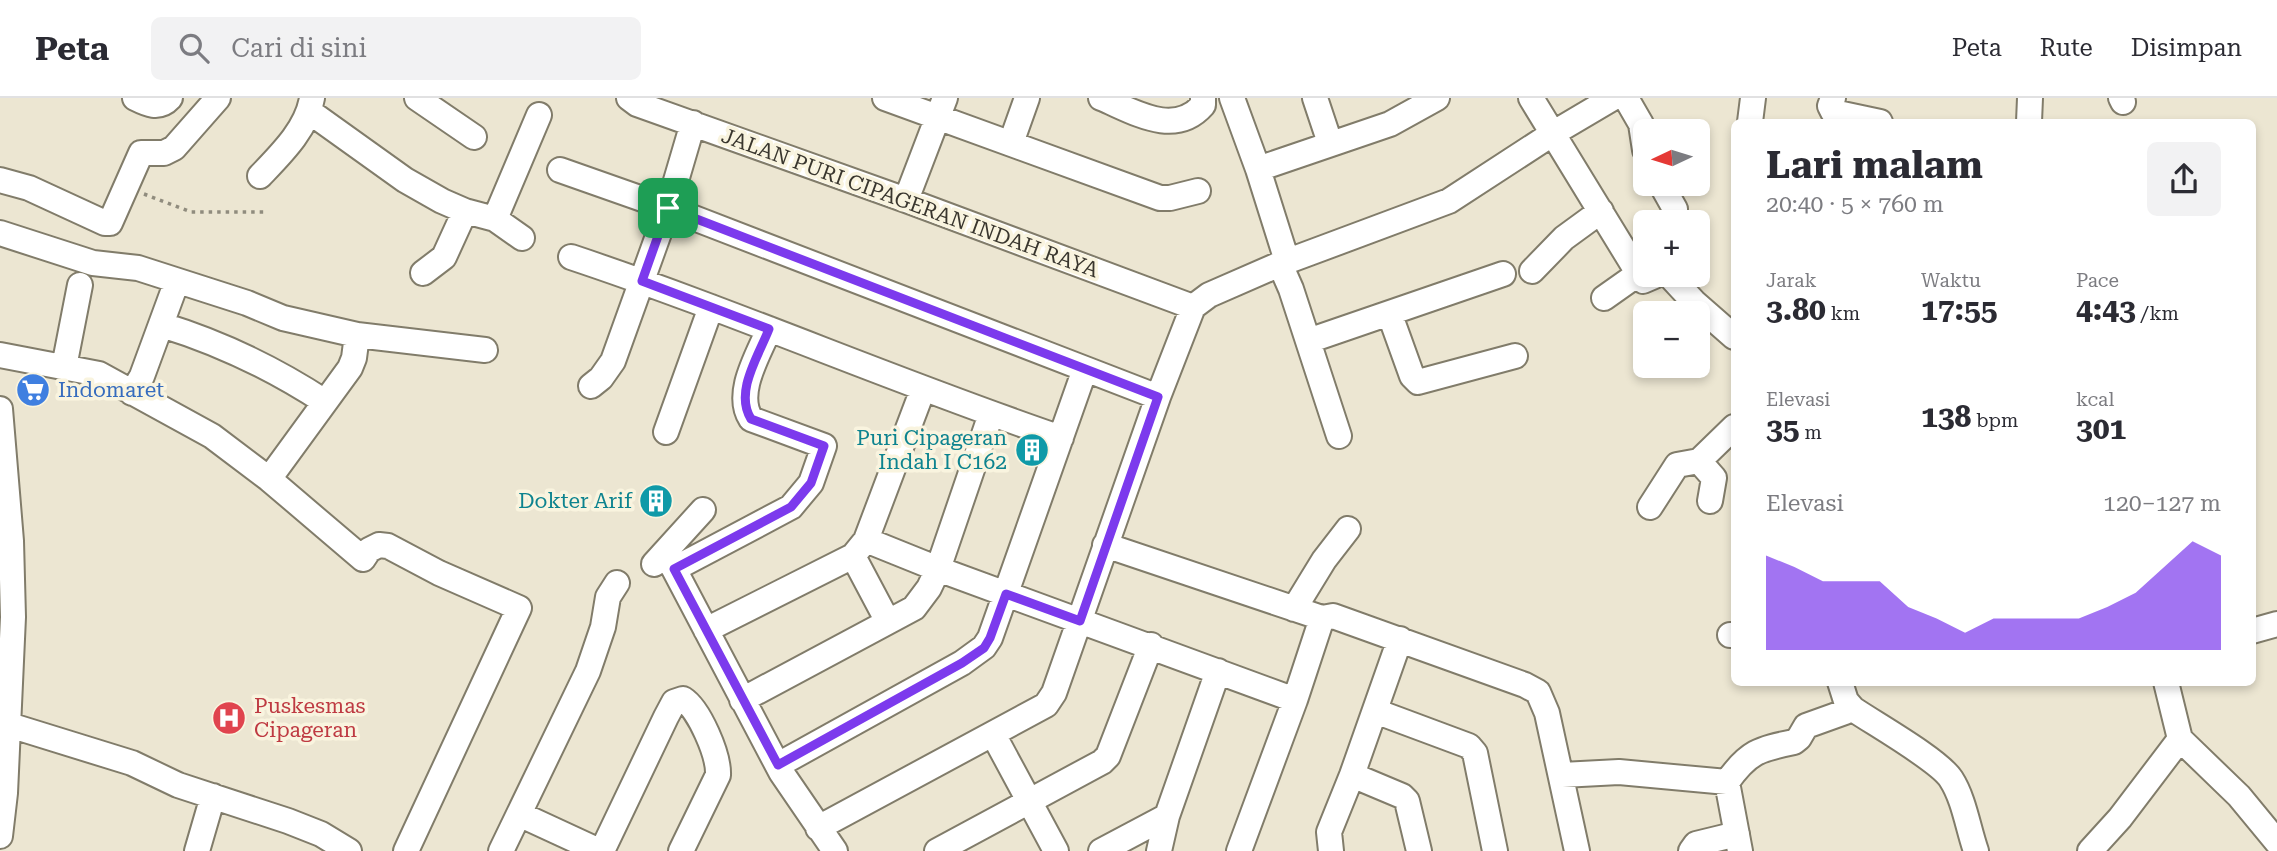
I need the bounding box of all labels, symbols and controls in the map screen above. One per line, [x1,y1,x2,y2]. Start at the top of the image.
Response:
search box [151,17,641,80]
text: Peta [35,29,109,68]
icon: search [175,29,213,67]
text: Cari di sini [231,33,367,63]
text: Peta [1952,34,2002,62]
text: Rute [2040,34,2093,62]
text: Disimpan [2131,34,2242,62]
north arrow [1633,119,1710,196]
map controls [1633,119,1710,378]
street label: JALAN PURI CIPAGERAN INDAH RAYA [718,123,1102,283]
button: share [2147,142,2221,216]
text: Lari malam [1766,143,1983,187]
pin [638,178,698,238]
icon: arrive [649,189,687,227]
text: 20:40 · 5 × 760 m [1766,191,1944,218]
button: + [1633,210,1710,287]
text: Jarak [1766,269,1817,292]
text: Waktu [1921,269,1981,292]
text: Pace [2076,269,2119,292]
text: 3.80 [1766,292,1826,327]
text: 17:55 [1921,292,1998,327]
text: 4:43 [2076,292,2136,327]
button: − [1633,301,1710,378]
text: km [1826,302,1860,325]
text: /km [2136,302,2179,325]
supermarket icon: Indomaret [14,371,52,409]
place label: Indomaret [58,378,164,402]
text: Elevasi [1766,388,1830,411]
text: kcal [2076,388,2114,411]
text: 138 [1921,399,1971,434]
text: bpm [1971,409,2018,432]
text: 35 [1766,411,1800,446]
text: 301 [2076,411,2126,446]
text: m [1800,421,1822,444]
place label: Puri Cipageran Indah I C162 [856,426,1007,474]
building icon: Puri Cipageran Indah I C162 [1013,431,1051,469]
building icon: Dokter Arif [637,482,675,520]
place label: Dokter Arif [518,489,633,513]
text: Elevasi [1766,490,1844,517]
text: 120–127 m [2103,490,2221,517]
place label: Puskesmas Cipageran [254,694,366,742]
hospital icon: Puskesmas Cipageran [210,699,248,737]

